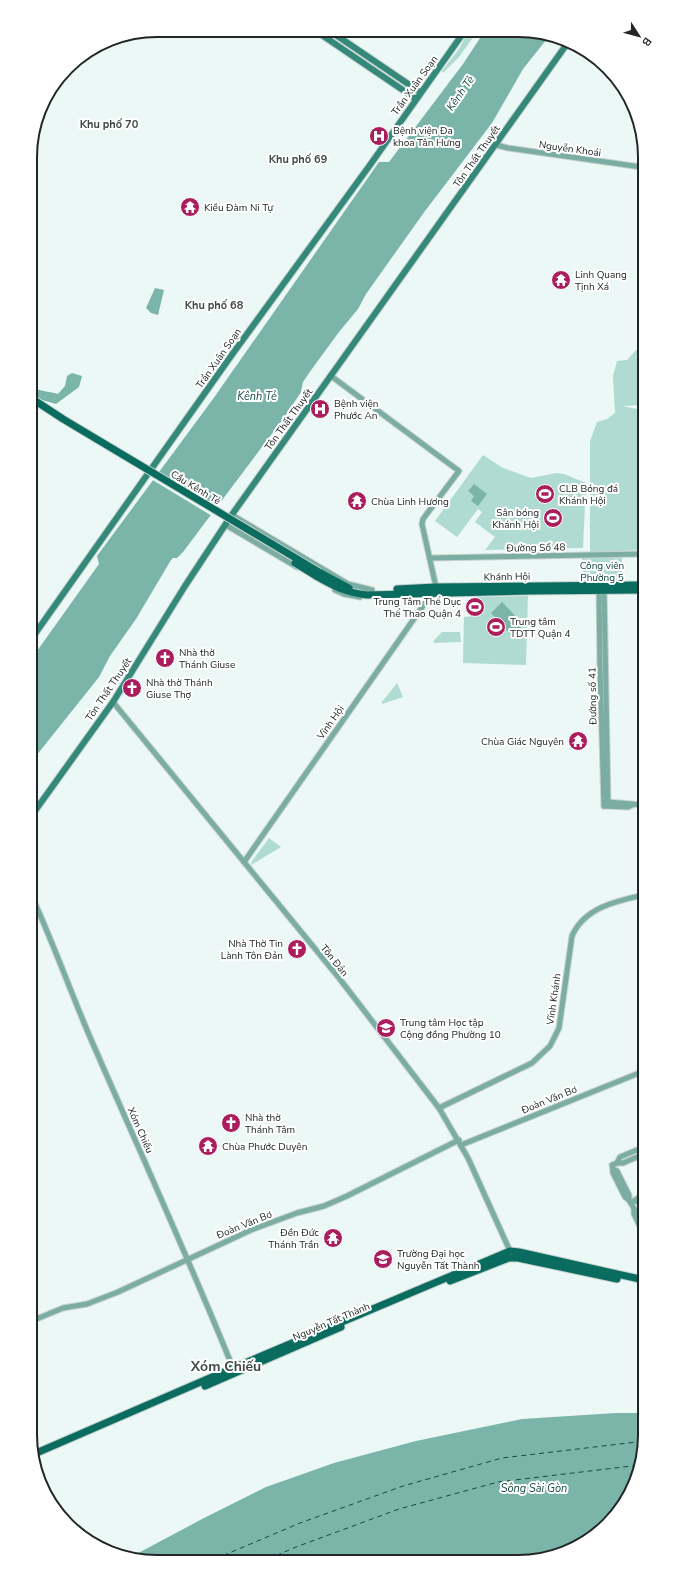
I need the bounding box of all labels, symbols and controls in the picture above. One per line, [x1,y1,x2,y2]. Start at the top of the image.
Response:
north arrow [619,16,659,56]
text: B [638,34,655,49]
street label: Trần Xuân Soạn [388,53,441,118]
water label: Kênh Tẻ [443,73,478,114]
district label: Khu phố 70 [80,117,139,132]
street label: Tôn Thất Thuyết [450,122,504,191]
place label: Bệnh viện Đa khoa Tân Hưng [393,124,461,150]
hospital icon: Bệnh viện Đa khoa Tân Hưng [368,125,390,147]
street label: Nguyễn Khoái [538,138,602,160]
district label: Khu phố 69 [269,152,328,167]
temple icon: Kiều Đàm Ni Tự [179,196,201,218]
place label: Kiều Đàm Ni Tự [204,201,275,215]
place label: Linh Quang Tịnh Xá [575,268,627,294]
temple icon: Linh Quang Tịnh Xá [550,269,572,291]
district label: Khu phố 68 [185,298,244,313]
street label: Trần Xuân Soạn [193,326,245,392]
street label: Tôn Thất Thuyết [262,385,316,453]
water label: Kênh Tẻ [237,389,277,404]
place label: Bệnh viện Phước An [334,397,378,423]
hospital icon: Bệnh viện Phước An [309,398,331,420]
street label: Cầu Kênh Tẻ [168,467,223,508]
place label: CLB Bóng đá Khánh Hội [559,482,618,508]
sports icon: CLB Bóng đá Khánh Hội [534,483,556,505]
temple icon: Chùa Linh Hương [346,490,368,512]
place label: Chùa Linh Hương [371,495,449,509]
place label: Sân bóng Khánh Hội [492,506,539,532]
sports icon: Sân bóng Khánh Hội [542,507,564,529]
street label: Đường Số 48 [505,540,566,556]
park label: Công viên Phường 5 [580,559,624,585]
street label: Khánh Hội [484,570,530,584]
place label: Trung Tâm Thể Dục Thể Thao Quận 4 [374,595,461,621]
sports icon: Trung Tâm Thể Dục Thể Thao Quận 4 [464,596,486,618]
place label: Trung tâm TDTT Quận 4 [510,615,571,641]
sports icon: Trung tâm TDTT Quận 4 [485,616,507,638]
place label: Nhà thờ Thánh Giuse [179,646,235,672]
church icon: Nhà thờ Thánh Giuse [154,647,176,669]
street label: Tôn Thất Thuyết [83,655,135,724]
street label: Đường số 41 [585,667,601,726]
place label: Nhà thờ Thánh Giuse Thợ [146,676,213,702]
church icon: Nhà thờ Thánh Giuse Thợ [121,677,143,699]
street label: Vĩnh Hội [313,703,348,743]
temple icon: Chùa Giác Nguyên [567,730,589,752]
place label: Chùa Giác Nguyên [481,735,564,749]
place label: Nhà Thờ Tin Lành Tôn Đản [221,937,283,963]
church icon: Nhà Thờ Tin Lành Tôn Đản [286,938,308,960]
street label: Tôn Đản [317,942,351,980]
street label: Vĩnh Khánh [543,973,565,1027]
place label: Trung tâm Học tập Cộng đồng Phường 10 [400,1016,501,1042]
school or university icon: Trung tâm Học tập Cộng đồng Phường 10 [375,1017,397,1039]
street label: Đoàn Văn Bơ [519,1082,580,1118]
street label: Xóm Chiếu [124,1105,156,1156]
place label: Nhà thờ Thánh Tâm [245,1111,295,1137]
church icon: Nhà thờ Thánh Tâm [220,1112,242,1134]
temple icon: Chùa Phước Duyên [197,1135,219,1157]
place label: Chùa Phước Duyên [222,1140,307,1154]
street label: Đoàn Văn Bơ [214,1207,275,1243]
place label: Đền Đức Thánh Trần [268,1226,319,1252]
temple icon: Đền Đức Thánh Trần [322,1227,344,1249]
place label: Trường Đại học Nguyễn Tất Thành [397,1247,480,1273]
school or university icon: Trường Đại học Nguyễn Tất Thành [372,1248,394,1270]
street label: Nguyễn Tất Thành [291,1299,372,1344]
district label: Xóm Chiếu [190,1357,261,1376]
water label: Sông Sài Gòn [501,1481,567,1496]

